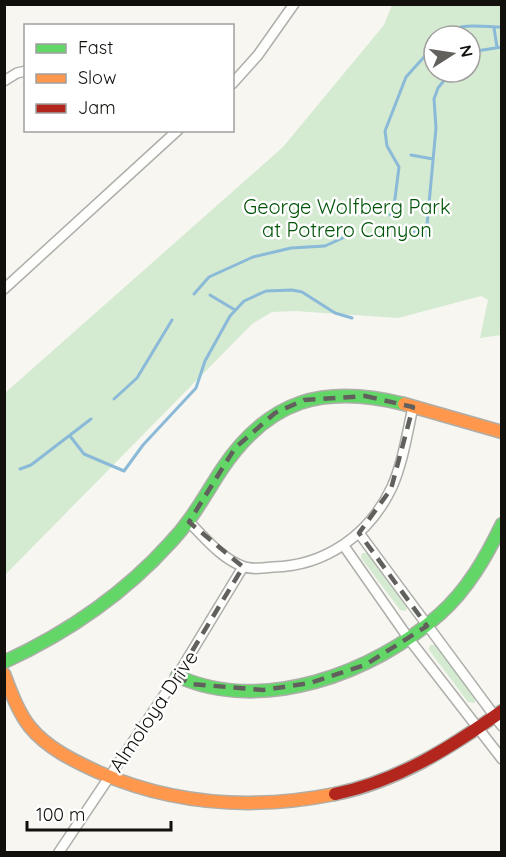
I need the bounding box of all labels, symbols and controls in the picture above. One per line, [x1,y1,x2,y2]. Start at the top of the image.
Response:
legend [24,24,234,132]
north arrow [422,24,482,84]
text: Fast [78,36,113,59]
text: N [456,43,478,59]
text: Slow [78,66,116,89]
text: Jam [78,96,116,119]
park label: George Wolfberg Park at Potrero Canyon [243,194,451,242]
street label: Almoloya Drive [103,645,203,777]
scale bar [27,794,171,832]
text: 100 m [36,803,85,826]

